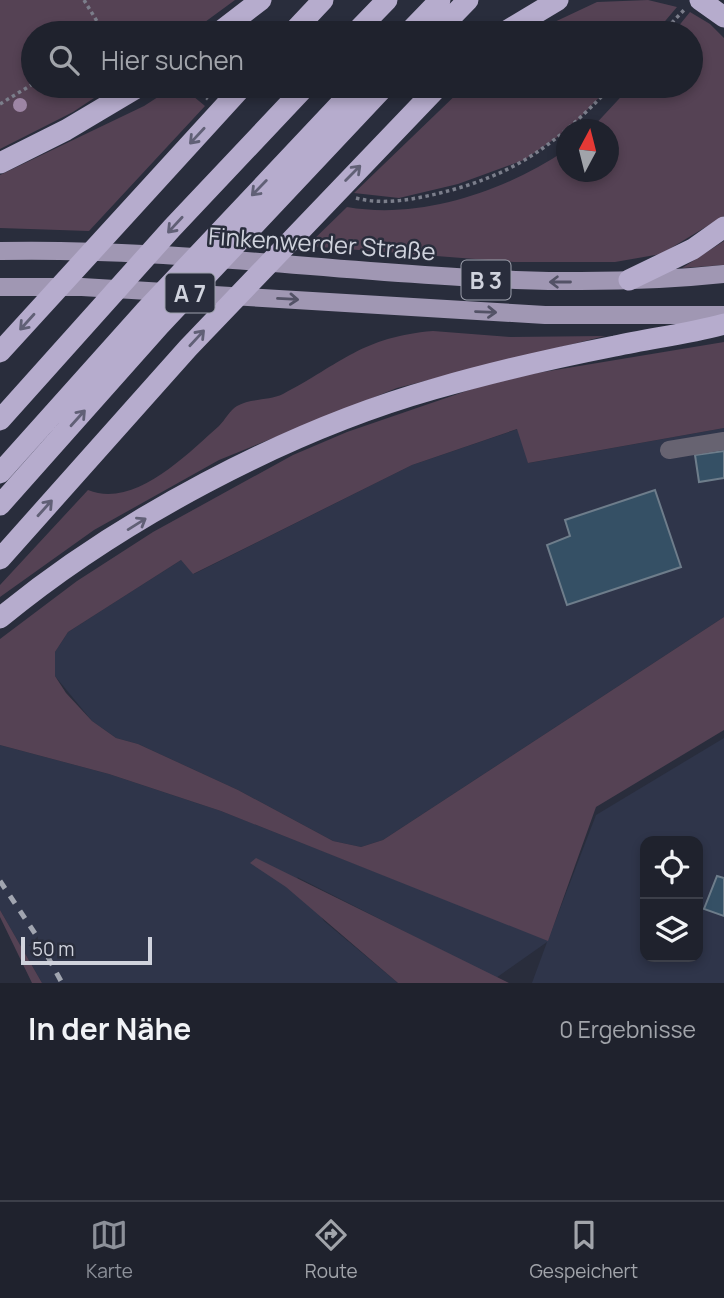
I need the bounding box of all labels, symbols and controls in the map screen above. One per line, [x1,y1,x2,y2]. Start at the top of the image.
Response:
search box [21,21,703,98]
icon: search [45,41,83,79]
text: Hier suchen [101,42,244,78]
north arrow [556,119,619,182]
one-way arrow [188,127,205,144]
one-way arrow [345,165,362,182]
one-way arrow [251,180,268,197]
one-way arrow [167,216,183,234]
street label: Finkenwerder Straße [207,219,437,267]
road number: B 3 [462,260,510,300]
road number: A 7 [166,274,214,312]
one-way arrow [549,275,572,289]
one-way arrow [277,293,300,306]
one-way arrow [475,306,498,319]
one-way arrow [19,313,35,331]
one-way arrow [188,330,205,347]
one-way arrow [70,409,86,427]
one-way arrow [37,499,53,517]
one-way arrow [127,517,147,531]
map controls [640,836,703,962]
button: locate [640,836,703,899]
button: layers [640,899,703,962]
scale bar [21,934,152,966]
text: 50 m [32,936,74,962]
text: In der Nähe [28,1008,191,1049]
text: 0 Ergebnisse [559,1013,696,1045]
tab: Karte [86,1216,133,1284]
tab: Route [305,1216,358,1284]
tab: Gespeichert [529,1216,638,1284]

